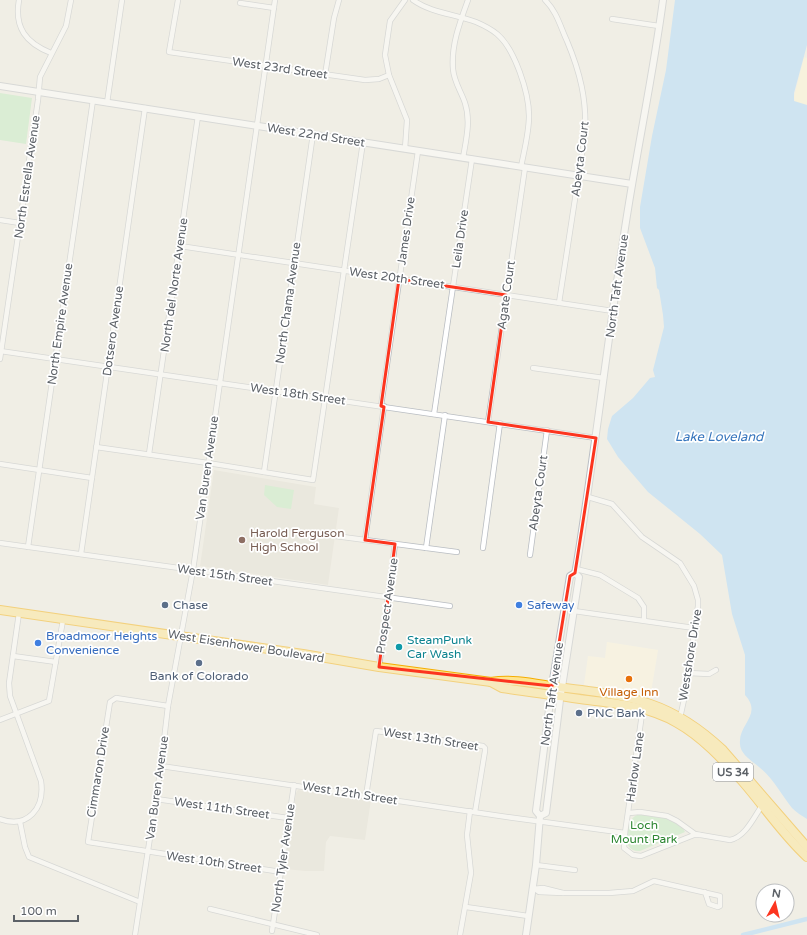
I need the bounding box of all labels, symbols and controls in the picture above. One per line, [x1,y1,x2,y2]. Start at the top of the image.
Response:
street label: West 23rd Street [231,54,329,82]
street label: North Estrella Avenue [11,114,43,239]
street label: West 22nd Street [266,120,366,150]
street label: Abeyta Court [568,120,592,198]
street label: James Drive [394,196,418,266]
street label: Leila Drive [449,209,471,269]
street label: North del Norte Avenue [158,217,190,353]
street label: North Taft Avenue [603,233,631,339]
street label: North Chama Avenue [273,241,303,365]
street label: Agate Court [494,259,518,330]
street label: North Empire Avenue [45,262,76,386]
street label: West 20th Street [348,264,446,292]
street label: Dotsero Avenue [100,285,126,377]
street label: West 18th Street [249,380,347,408]
street label: Van Buren Avenue [193,415,221,521]
water label: Lake Loveland [675,429,765,445]
street label: Abeyta Court [526,454,550,532]
place label: Harold Ferguson High School [250,526,344,554]
marker: Harold Ferguson High School [237,535,247,545]
street label: Prospect Avenue [373,557,401,655]
street label: West 15th Street [176,561,274,589]
place label: Chase [173,598,208,612]
place label: Safeway [527,598,575,612]
marker: Chase [160,600,170,610]
marker: Safeway [514,600,524,610]
street label: Westshore Drive [676,608,704,702]
street label: West Eisenhower Boulevard [167,627,325,665]
place label: Broadmoor Heights Convenience [46,629,158,657]
place label: SteamPunk Car Wash [407,633,473,661]
marker: Broadmoor Heights Convenience [33,638,43,648]
street label: North Taft Avenue [538,641,566,747]
marker: SteamPunk Car Wash [394,642,404,652]
marker: Bank of Colorado [194,658,204,668]
place label: Bank of Colorado [150,669,248,683]
marker: Village Inn [624,674,634,684]
place label: Village Inn [599,685,659,699]
place label: PNC Bank [587,706,646,720]
marker: PNC Bank [574,708,584,718]
street label: Cimmaron Drive [84,725,112,818]
street label: West 13th Street [382,725,480,754]
street label: Harlow Lane [623,731,647,803]
street label: Van Buren Avenue [143,735,171,841]
road number: US 34 [713,763,753,781]
street label: West 12th Street [301,779,399,808]
street label: West 11th Street [173,794,271,822]
street label: North Tyler Avenue [268,802,298,913]
park label: Loch Mount Park [611,818,678,846]
street label: West 10th Street [165,848,263,876]
north arrow [755,883,795,923]
text: N [771,887,782,901]
scale bar [14,897,78,923]
text: 100 m [20,904,57,918]

